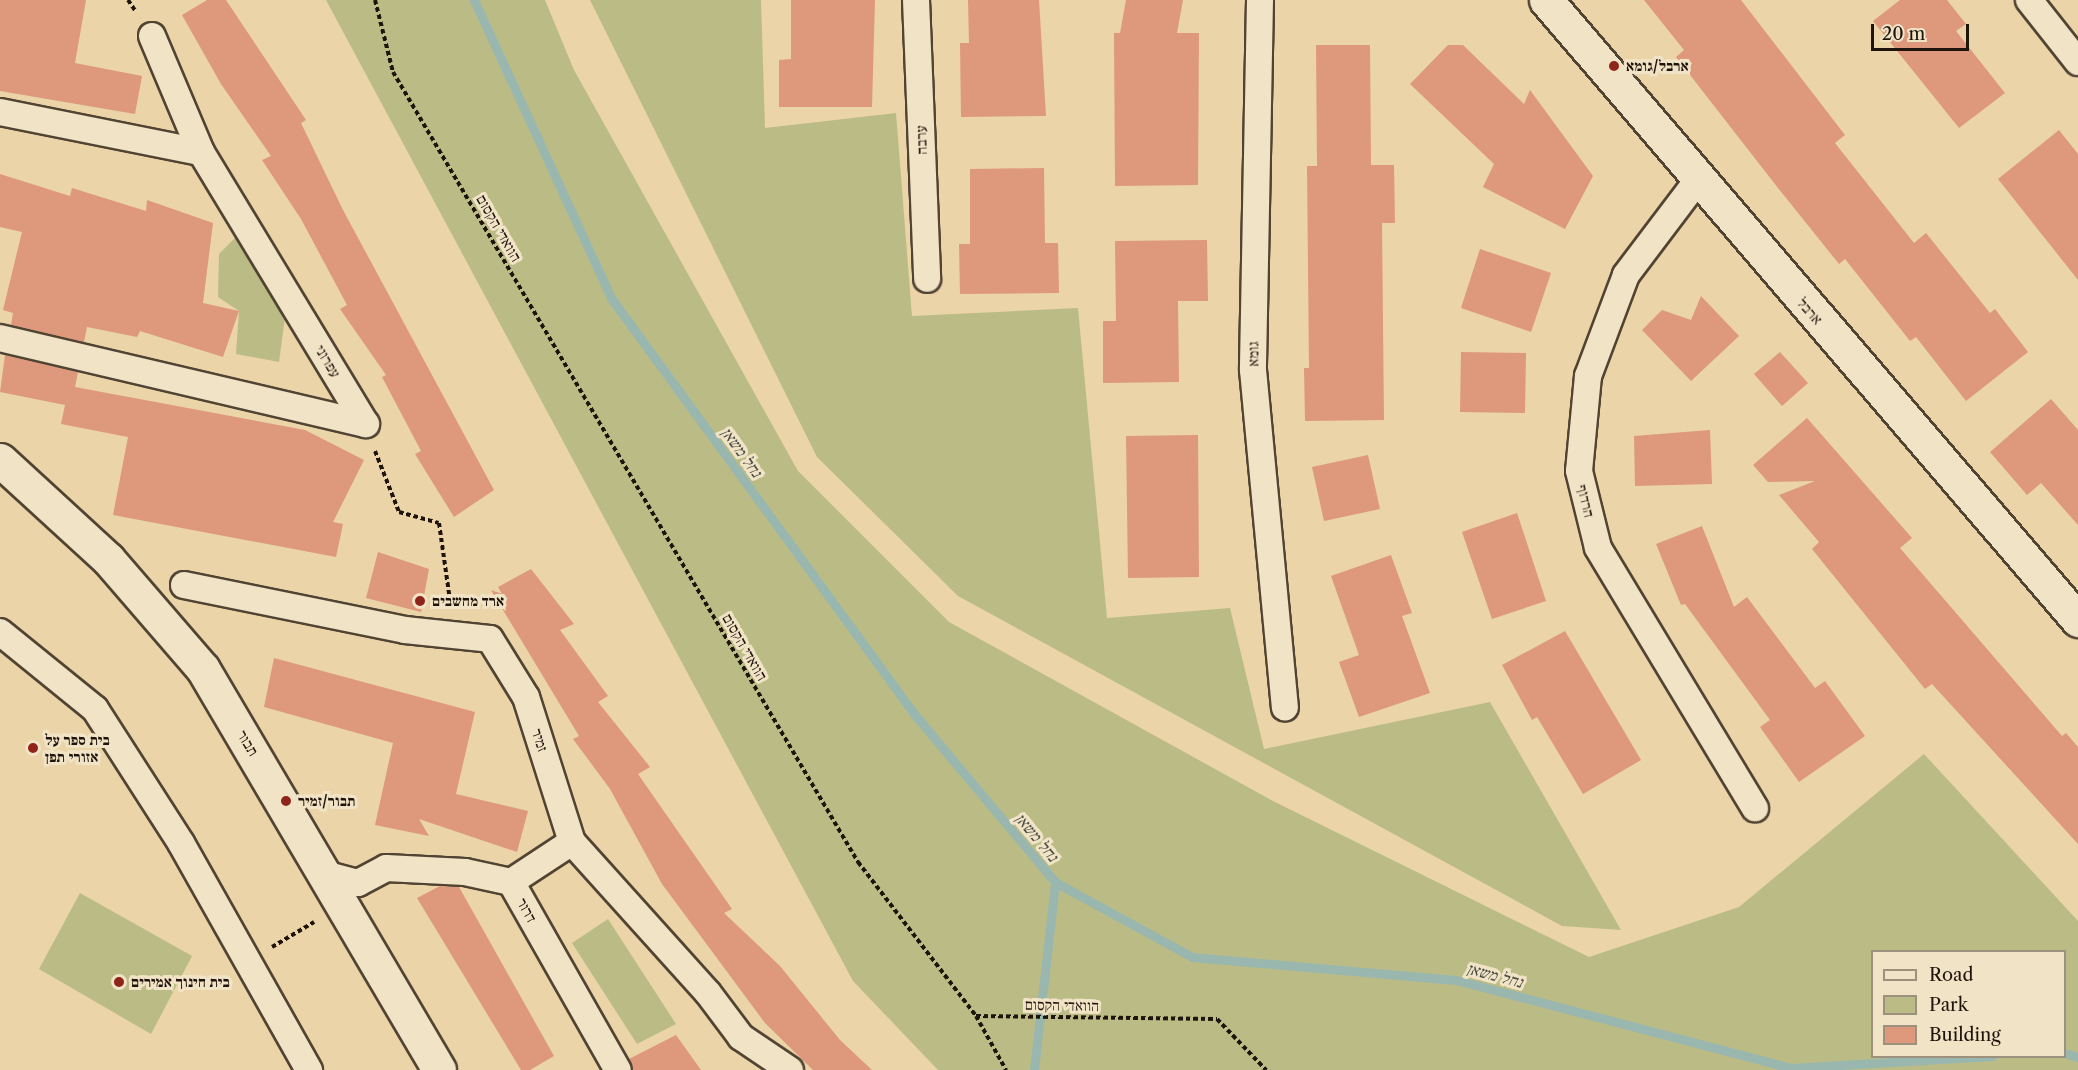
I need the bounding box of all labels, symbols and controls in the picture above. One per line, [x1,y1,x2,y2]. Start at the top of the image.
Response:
scale bar [1874,12,1972,50]
text: 20 m [1882,23,1925,45]
place label: ארבל/גומא [1626,57,1689,75]
marker: ארבל/גומא [1607,59,1621,73]
street label: ערבה [911,125,931,155]
street label: הוואדי הקסום [473,191,525,265]
street label: ארבל [1793,294,1827,328]
street label: עפרוני [311,341,345,381]
street label: גומא [1244,341,1262,367]
water label: נחל משאן [718,423,766,481]
street label: הרדוף [1573,483,1599,519]
place label: ארד מחשבים [432,592,504,610]
marker: ארד מחשבים [413,594,427,608]
street label: הוואדי הקסום [719,610,771,684]
street label: זמיר [528,726,552,754]
street label: תבור [233,727,263,759]
place label: בית ספר על אזורי תפן [45,730,110,765]
marker: בית ספר על אזורי תפן [26,741,40,755]
place label: תבור/זמיר [298,792,356,810]
marker: תבור/זמיר [279,794,293,808]
water label: נחל משאן [1011,809,1063,865]
street label: דרור [513,895,541,925]
legend [1871,950,2066,1058]
water label: נחל משאן [1465,958,1525,992]
text: Road [1929,964,1974,986]
place label: בית חינוך אמירים [131,973,230,991]
marker: בית חינוך אמירים [112,975,126,989]
text: Park [1929,994,1968,1016]
street label: הוואדי הקסום [1025,995,1099,1015]
text: Building [1929,1024,2001,1046]

